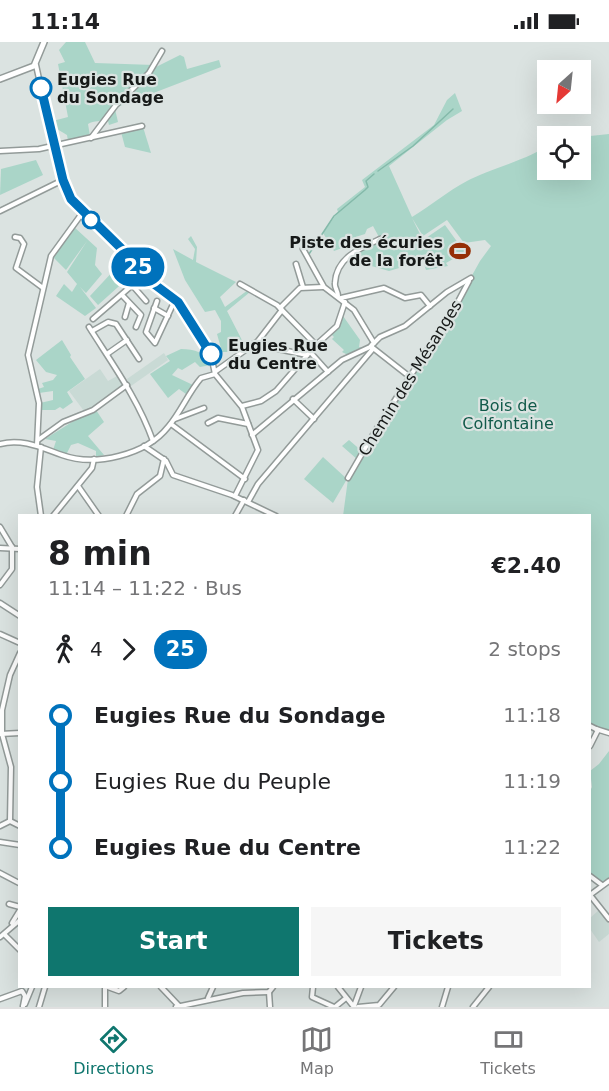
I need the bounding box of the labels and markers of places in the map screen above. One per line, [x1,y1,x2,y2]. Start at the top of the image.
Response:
place label: Eugies Rue du Sondage [57,70,164,107]
marker: Eugies Rue du Sondage [30,77,52,99]
unlabelled marker [82,211,100,229]
place label: Piste des écuries de la forêt [289,233,443,270]
sports icon: Piste des écuries de la forêt [448,239,472,263]
place label: Eugies Rue du Centre [228,336,328,373]
marker: Eugies Rue du Centre [200,343,222,365]

